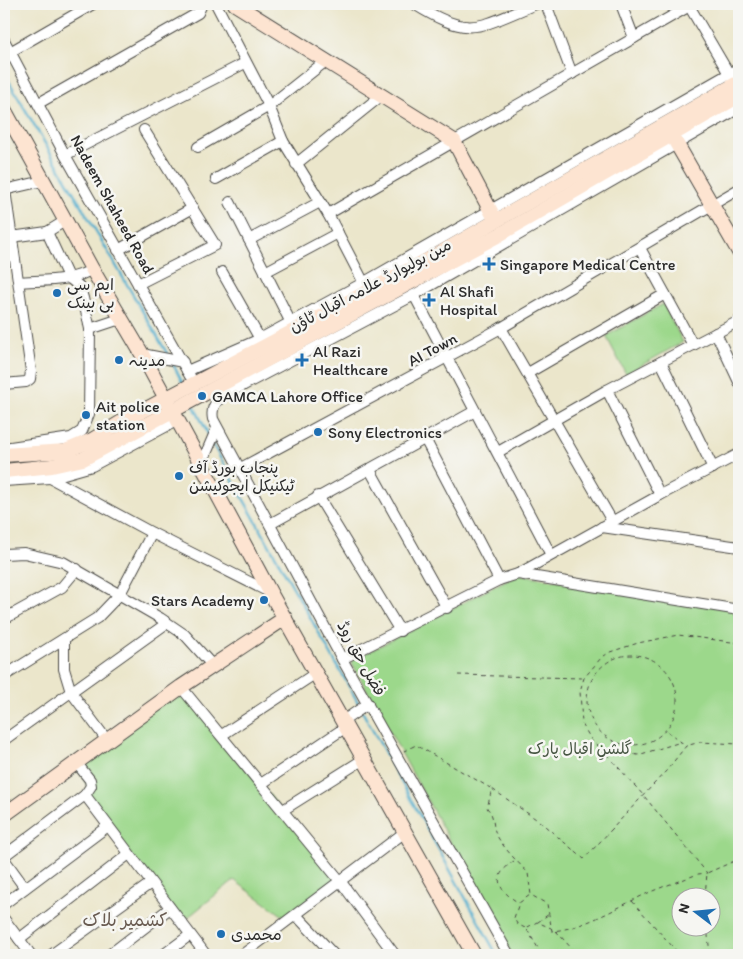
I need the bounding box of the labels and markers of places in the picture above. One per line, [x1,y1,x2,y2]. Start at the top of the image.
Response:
place label: Singapore Medical Centre [500,255,676,274]
marker: Singapore Medical Centre [482,257,496,271]
place label: ایم سی بی بینک [67,275,115,313]
place label: Al Shafi Hospital [440,282,498,319]
marker: ایم سی بی بینک [51,287,63,299]
marker: Al Shafi Hospital [422,293,436,307]
place label: Al Razi Healthcare [313,342,388,379]
place label: مدینہ [129,351,165,370]
marker: Al Razi Healthcare [295,353,309,367]
marker: مدینہ [113,354,125,366]
place label: GAMCA Lahore Office [212,387,363,406]
marker: GAMCA Lahore Office [196,390,208,402]
place label: Ait police station [96,397,160,434]
marker: Ait police station [80,409,92,421]
place label: Sony Electronics [328,423,442,442]
marker: Sony Electronics [312,426,324,438]
place label: پنجاب بورڈ آف ٹیکنیکل ایجوکیشن [189,458,295,496]
marker: پنجاب بورڈ آف ٹیکنیکل ایجوکیشن [173,470,185,482]
place label: Stars Academy [151,591,254,610]
marker: Stars Academy [258,594,270,606]
place label: محمدی [231,925,282,944]
marker: محمدی [215,928,227,940]

